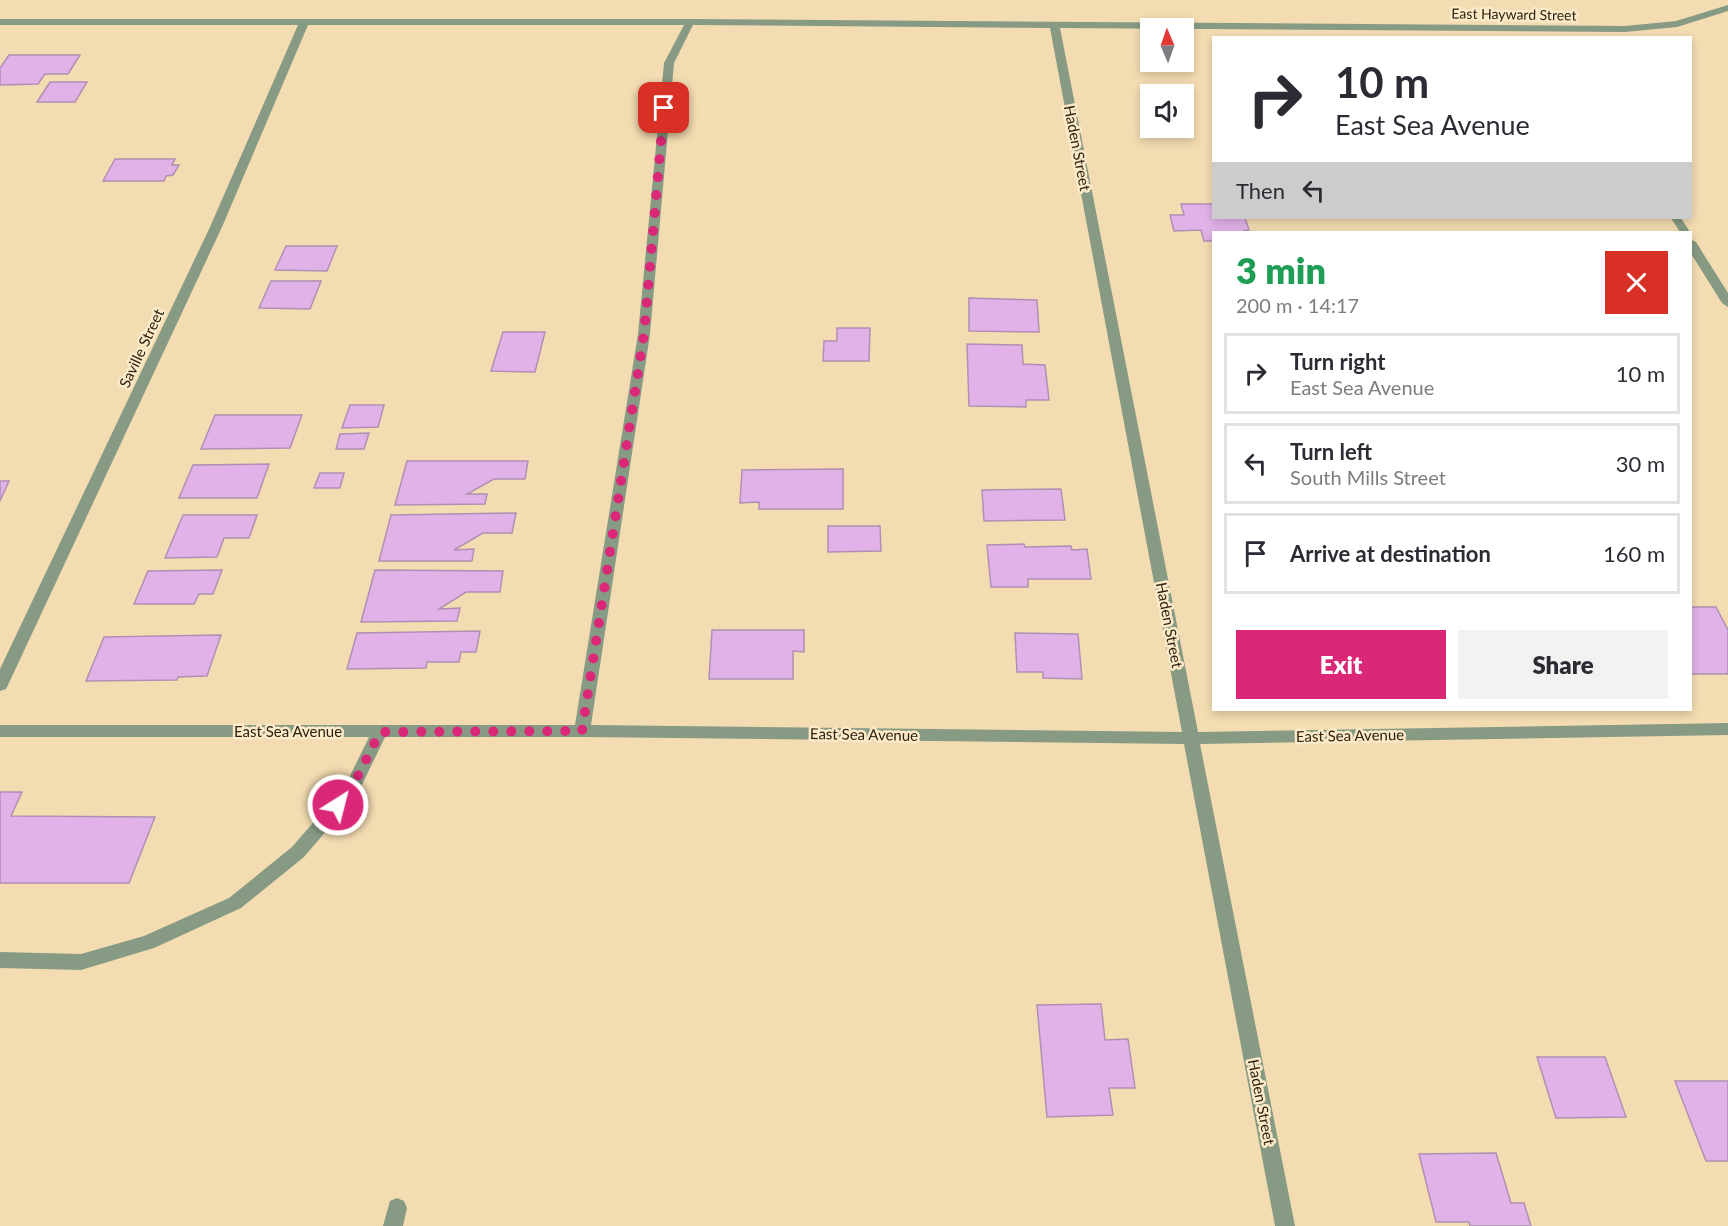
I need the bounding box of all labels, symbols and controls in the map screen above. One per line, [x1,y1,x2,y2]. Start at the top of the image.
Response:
street label: East Hayward Street [1451,4,1577,24]
north arrow [1140,18,1194,72]
map controls [1140,18,1194,138]
text: 10 m [1335,57,1429,107]
icon: right [1236,60,1314,138]
pin [638,82,689,133]
button: sound [1140,84,1194,138]
icon: arrive [647,91,680,124]
street label: Haden Street [1061,104,1095,193]
text: East Sea Avenue [1335,108,1530,141]
icon: left [1297,174,1330,207]
text: Then [1236,177,1285,204]
text: 3 min [1236,248,1326,292]
button: close [1605,251,1668,314]
text: 200 m · 14:17 [1236,293,1359,317]
street label: Saville Street [115,305,167,390]
text: Turn right [1290,348,1385,375]
icon: right [1239,357,1272,390]
text: 10 m [1616,360,1665,387]
text: East Sea Avenue [1290,375,1434,399]
text: Turn left [1290,438,1372,465]
icon: left [1239,447,1272,480]
text: 30 m [1616,450,1665,477]
text: South Mills Street [1290,465,1446,489]
icon: arrive [1239,537,1272,570]
text: Arrive at destination [1290,540,1491,567]
text: 160 m [1603,540,1665,567]
street label: Haden Street [1153,581,1187,670]
button: Exit [1236,630,1446,699]
button: Share [1458,630,1668,699]
street label: East Sea Avenue [234,722,342,740]
street label: East Sea Avenue [810,724,918,744]
street label: East Sea Avenue [1296,725,1404,745]
position arrow [306,773,370,837]
street label: Haden Street [1245,1058,1279,1147]

